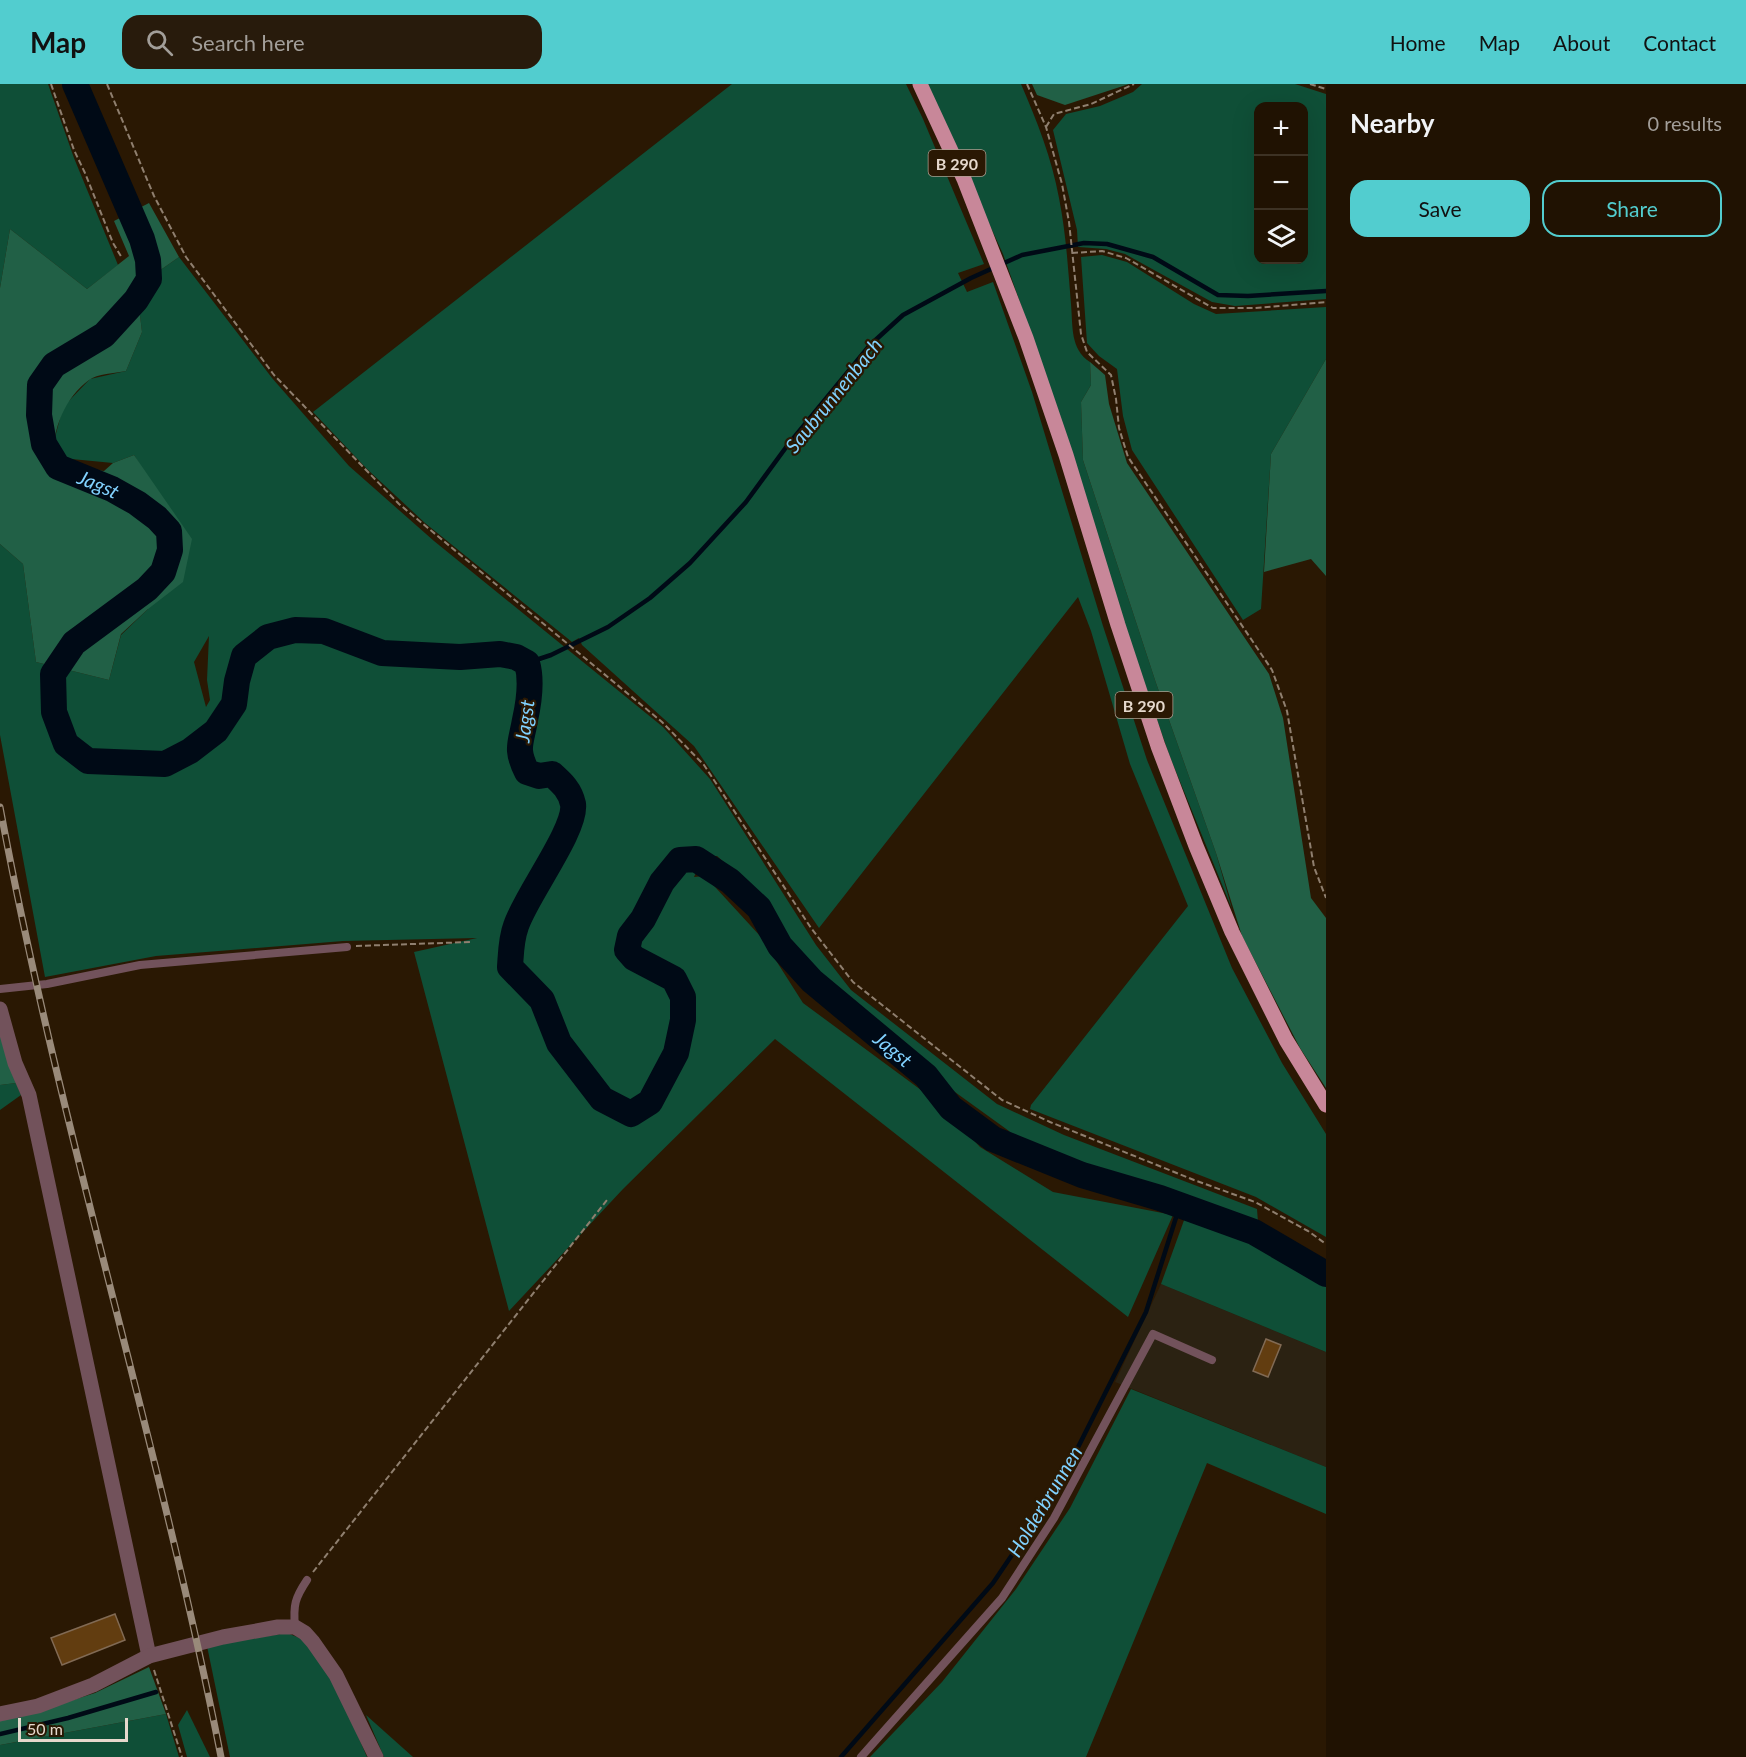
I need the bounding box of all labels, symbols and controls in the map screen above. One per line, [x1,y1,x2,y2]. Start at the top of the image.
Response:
search box [122,15,542,69]
text: Map [30,25,86,59]
icon: search [143,26,176,59]
text: Search here [191,29,305,56]
text: Home [1390,30,1446,55]
text: Map [1479,30,1520,55]
text: About [1553,30,1610,55]
text: Contact [1643,30,1716,55]
map controls [1254,102,1308,264]
button: + [1254,102,1308,156]
text: Nearby [1350,107,1435,139]
text: 0 results [1647,111,1722,135]
road number: B 290 [928,150,986,176]
button: − [1254,156,1308,210]
button: Save [1350,180,1530,237]
button: Share [1542,180,1722,237]
button: layers [1254,210,1308,264]
water label: Saubrunnenbach [779,333,887,457]
water label: Jagst [74,464,124,503]
road number: B 290 [1116,692,1172,718]
water label: Jagst [509,698,539,745]
water label: Jagst [869,1025,917,1072]
water label: Holderbrunnen [1001,1441,1087,1561]
scale bar [18,1715,128,1742]
text: 50 m [27,1719,63,1738]

